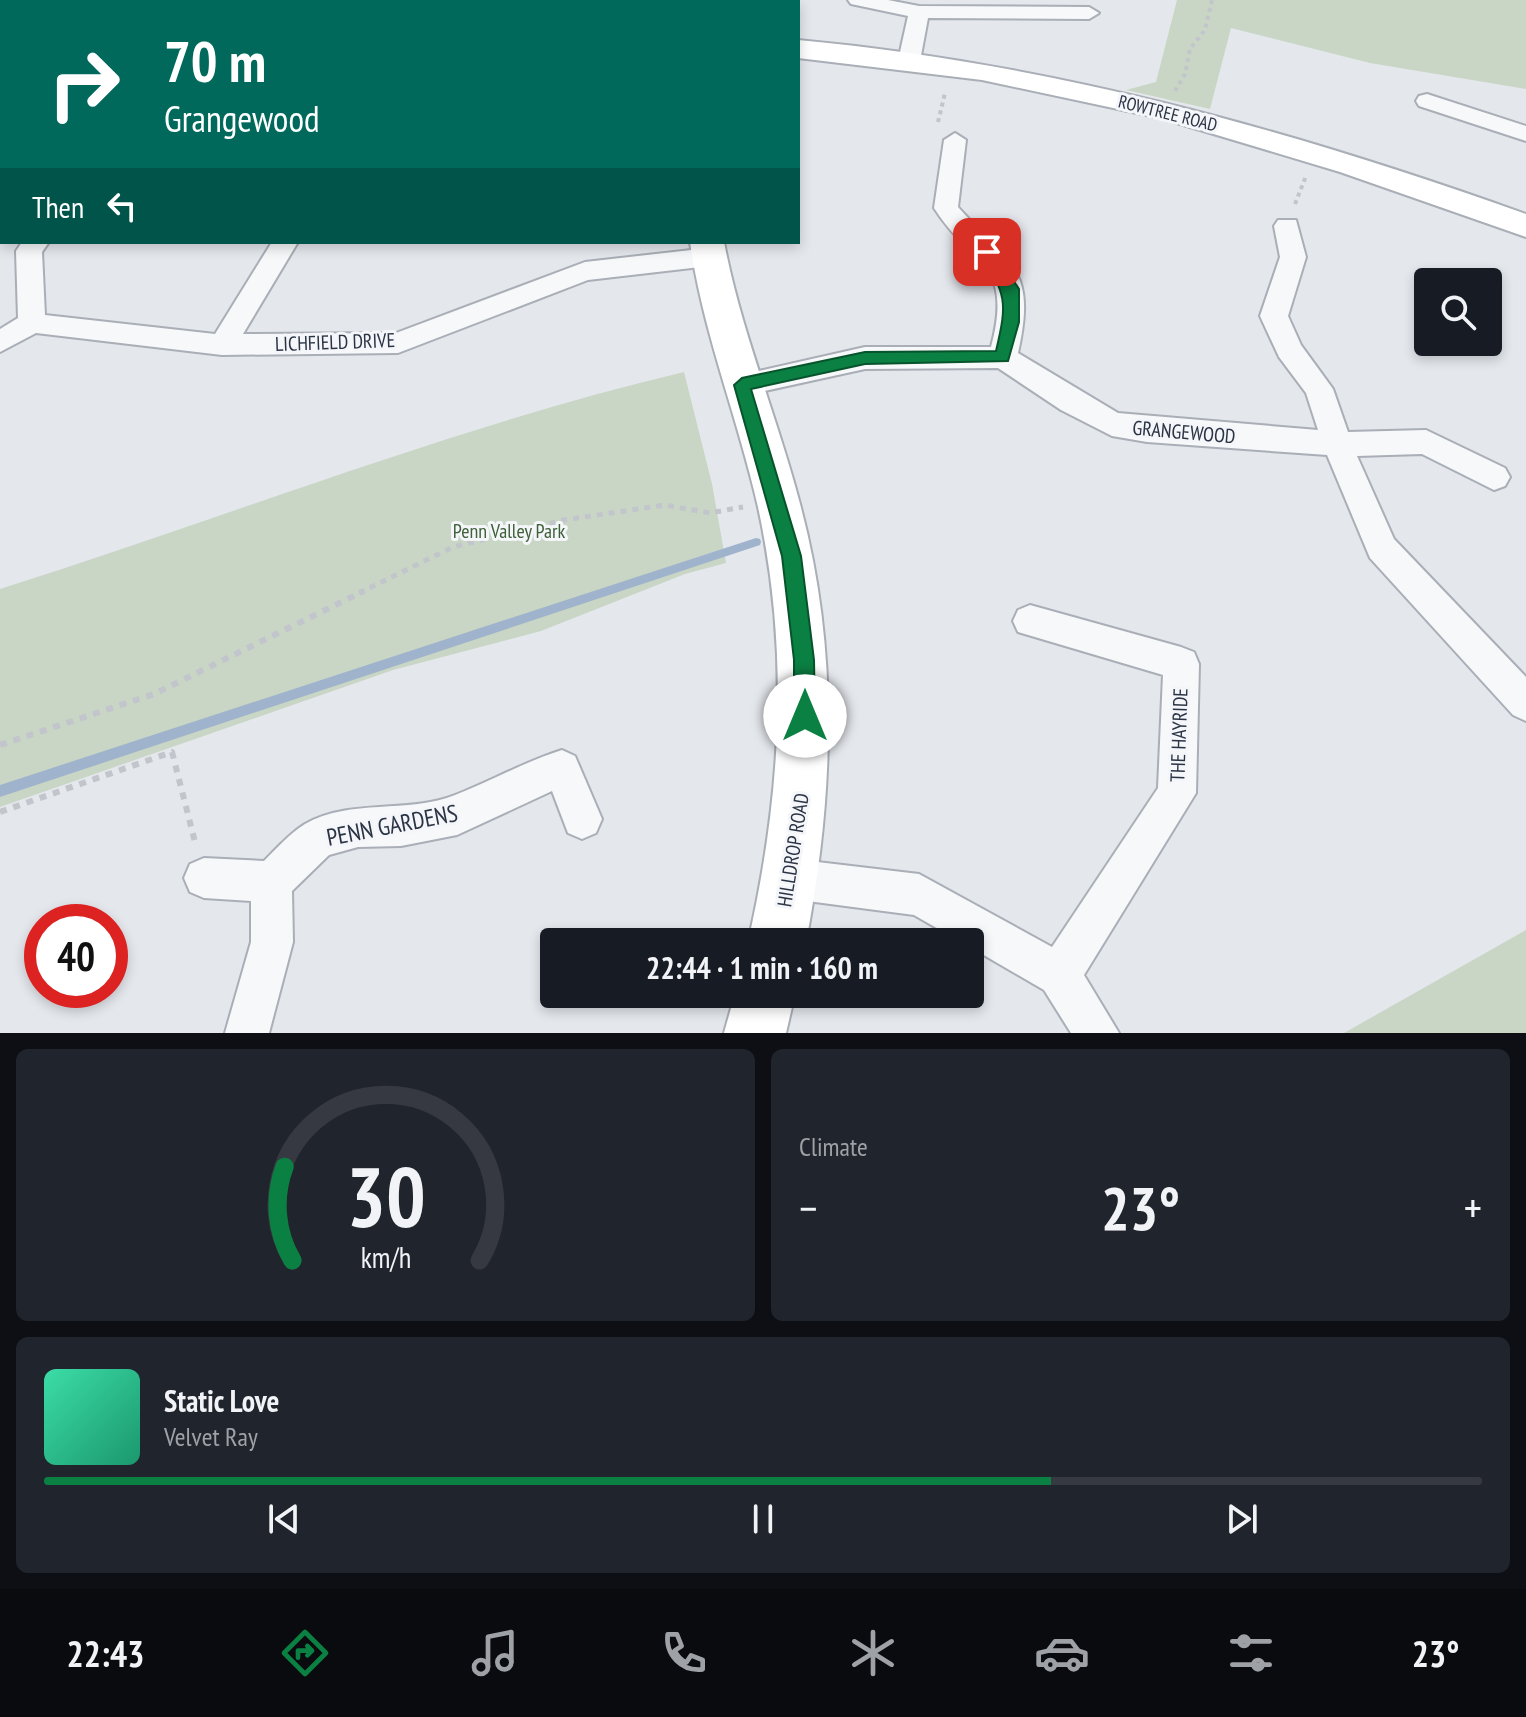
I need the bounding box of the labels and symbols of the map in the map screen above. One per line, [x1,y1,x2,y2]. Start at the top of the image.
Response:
street label: ROWTREE ROAD [1116,90,1220,136]
pin [953,218,1021,286]
street label: LICHFIELD DRIVE [275,327,395,357]
street label: GRANGEWOOD [1131,415,1237,449]
park label: Penn Valley Park [453,518,566,544]
position arrow [763,674,847,758]
street label: THE HAYRIDE [1164,688,1194,782]
street label: HILLDROP ROAD [771,791,815,909]
street label: PENN GARDENS [324,797,460,853]
speed limit sign: 40 [24,904,128,1008]

